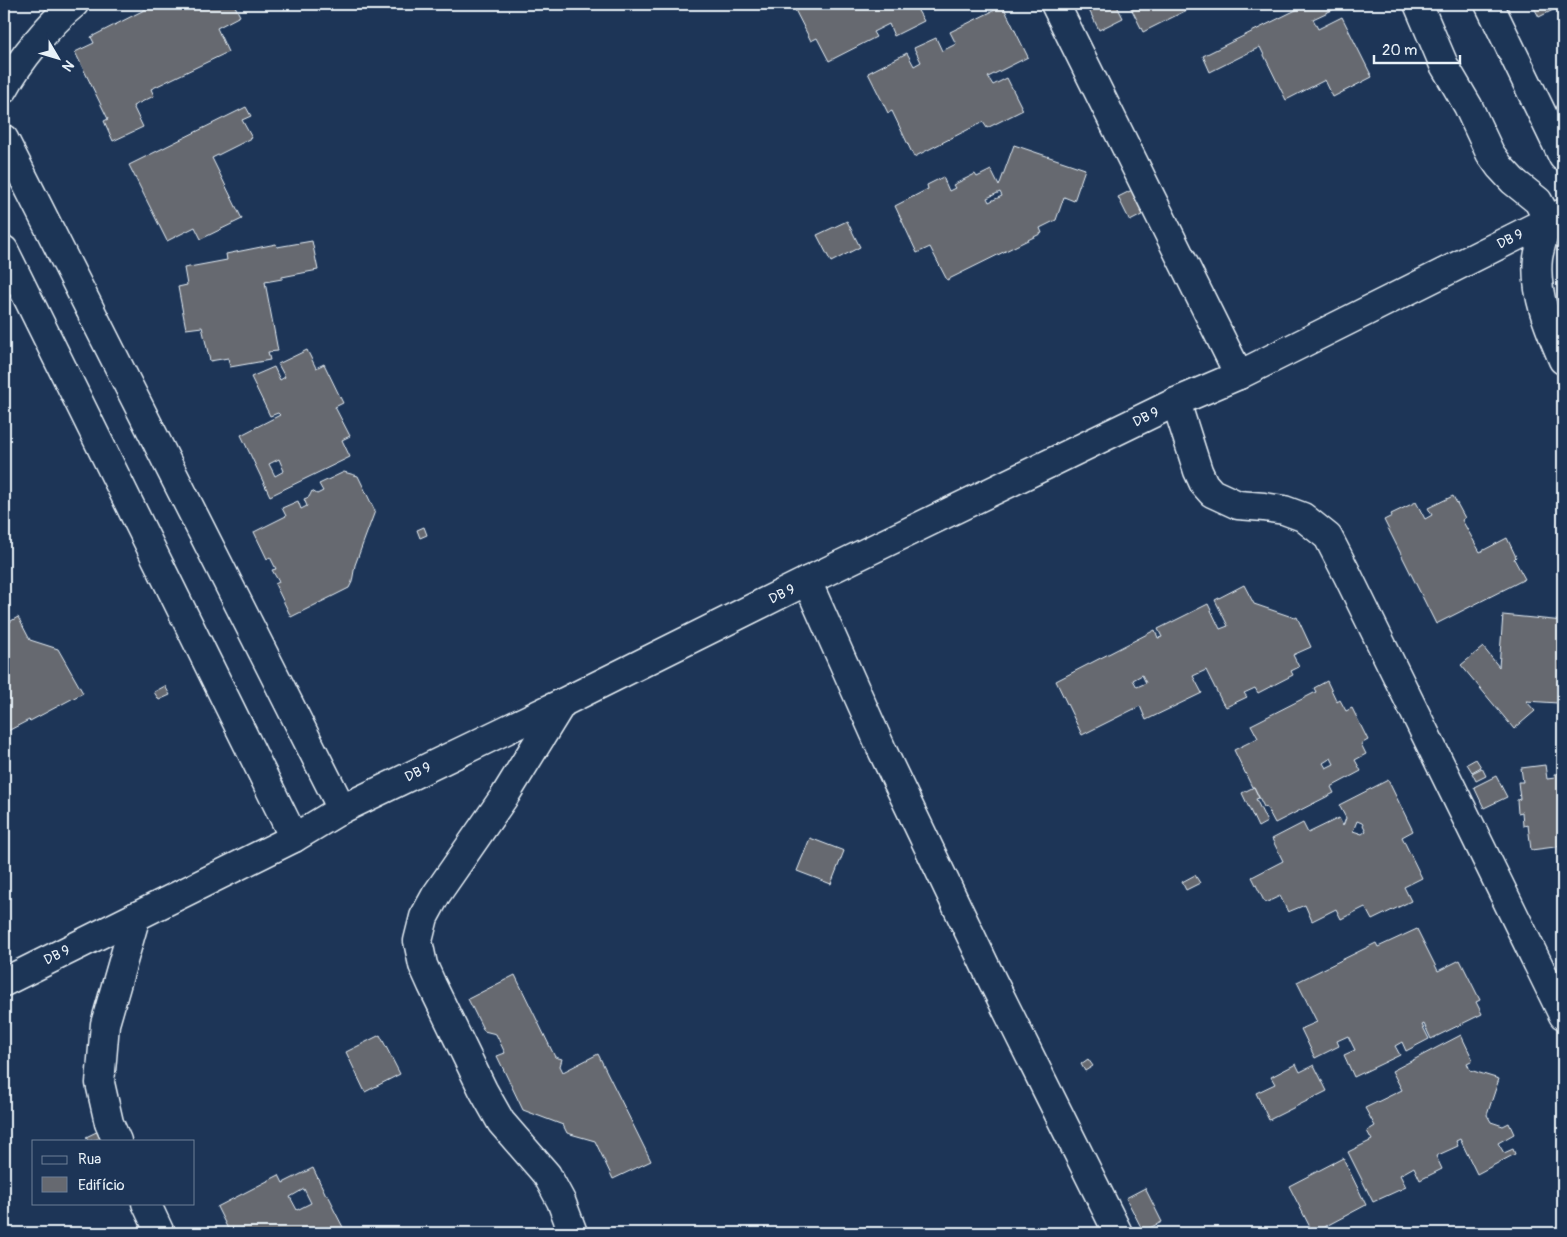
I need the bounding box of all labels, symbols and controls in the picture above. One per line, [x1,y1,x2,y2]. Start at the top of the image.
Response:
north arrow [32,32,82,82]
scale bar [1374,32,1461,64]
text: 20 m [1382,41,1417,60]
text: N [58,57,77,75]
street label: DB 9 [1494,225,1526,253]
street label: DB 9 [1130,403,1162,431]
street label: DB 9 [766,580,798,608]
street label: DB 9 [402,758,434,786]
street label: DB 9 [41,941,73,969]
legend [32,1140,195,1204]
text: Rua [78,1150,101,1169]
text: Edifício [78,1176,124,1195]

